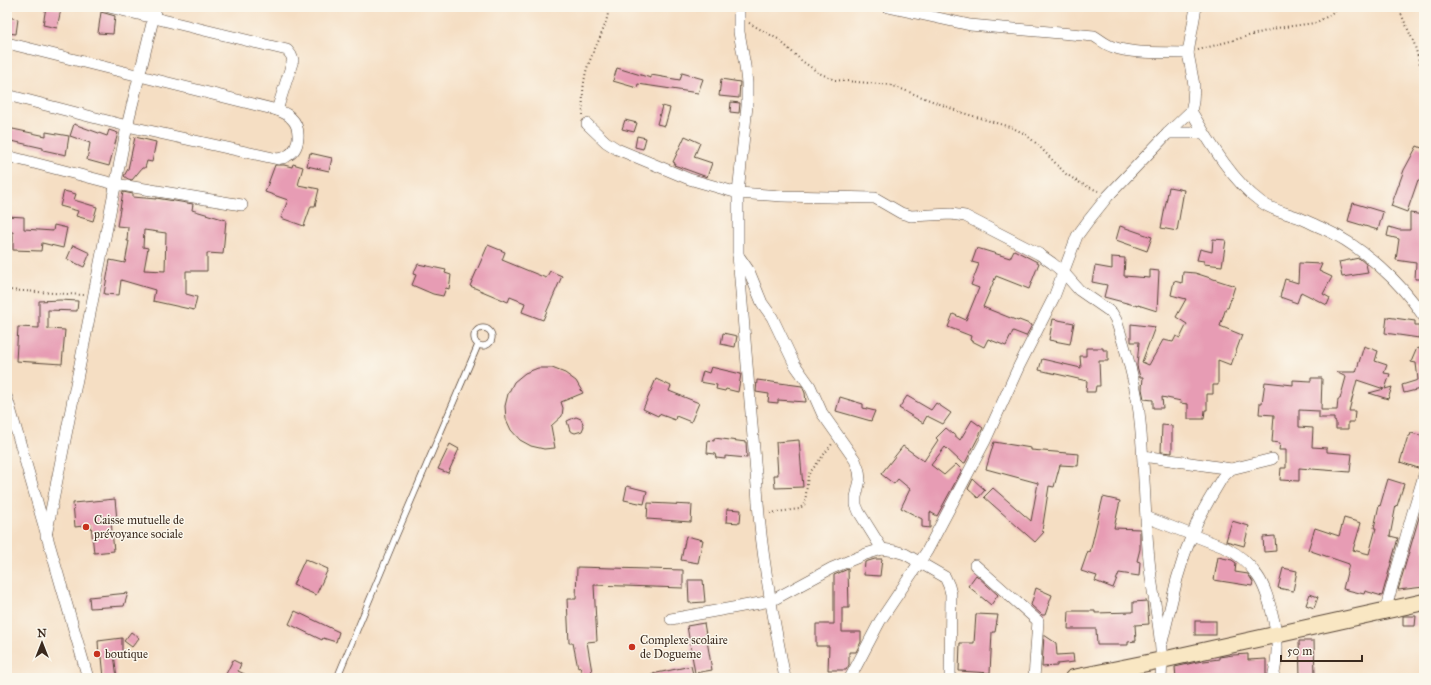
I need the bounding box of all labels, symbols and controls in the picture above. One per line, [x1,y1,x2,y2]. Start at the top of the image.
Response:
place label: Caisse mutuelle de prévoyance sociale [93,513,184,541]
marker: Caisse mutuelle de prévoyance sociale [81,522,91,532]
north arrow [22,623,62,663]
text: N [37,627,47,640]
place label: Complexe scolaire de Dogueme [640,633,728,662]
scale bar [1281,637,1362,663]
marker: Complexe scolaire de Dogueme [627,642,637,652]
text: 50 m [1287,644,1312,658]
place label: boutique [105,647,148,662]
marker: boutique [92,649,102,659]

